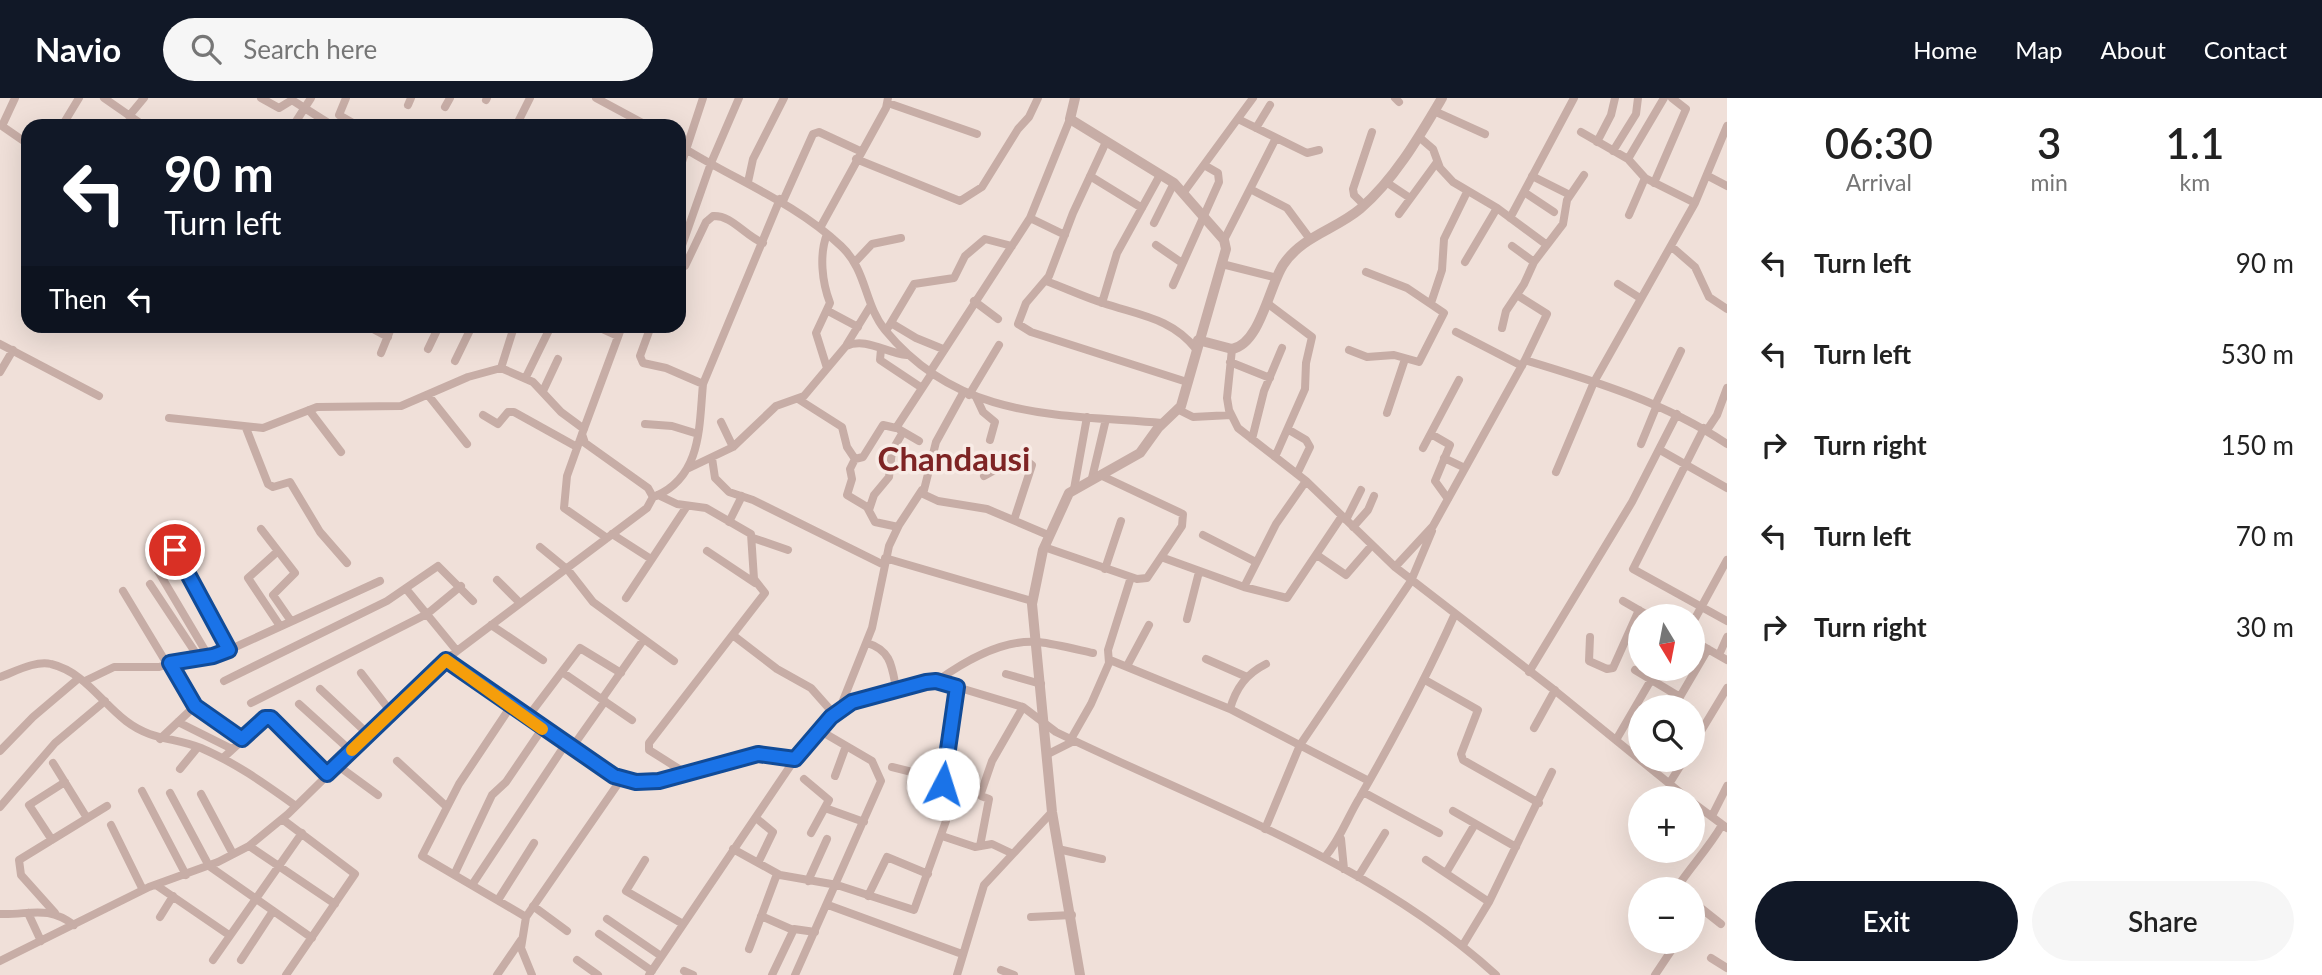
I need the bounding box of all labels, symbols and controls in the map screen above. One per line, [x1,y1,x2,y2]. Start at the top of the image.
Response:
search box [163,18,653,81]
text: Navio [35,29,121,69]
icon: search [187,30,225,68]
text: Search here [243,33,377,65]
text: Home [1913,35,1977,64]
text: Map [2015,35,2063,64]
text: About [2101,35,2166,64]
text: Contact [2204,35,2287,64]
text: 06:30 [1825,118,1933,168]
text: 3 [2037,118,2061,168]
text: 1.1 [2166,118,2224,168]
text: 90 m [164,144,274,202]
icon: left [49,147,140,238]
text: Arrival [1846,168,1912,196]
text: min [2031,168,2068,196]
text: km [2180,168,2210,196]
text: Turn left [164,203,281,242]
icon: left [1755,244,1793,282]
text: Turn left [1814,247,1911,279]
text: 90 m [2236,247,2294,279]
icon: left [121,280,159,318]
text: Then [49,283,107,315]
icon: left [1755,335,1793,373]
text: Turn left [1814,338,1911,370]
text: 530 m [2221,338,2294,370]
icon: right [1755,426,1793,464]
text: Turn right [1814,429,1927,461]
text: 150 m [2221,429,2294,461]
district label: Chandausi [878,438,1030,478]
icon: left [1755,517,1793,555]
pin [145,520,205,580]
text: Turn left [1814,520,1911,552]
text: 70 m [2236,520,2294,552]
icon: arrive [156,531,194,569]
north arrow [1628,604,1704,681]
map controls [1628,604,1705,954]
icon: right [1755,608,1793,646]
text: Turn right [1814,611,1927,643]
text: 30 m [2236,611,2294,643]
button: search [1628,695,1705,772]
position arrow [906,747,980,821]
button: + [1628,786,1705,863]
button: − [1628,877,1705,954]
button: Exit [1755,881,2018,961]
button: Share [2032,881,2294,961]

